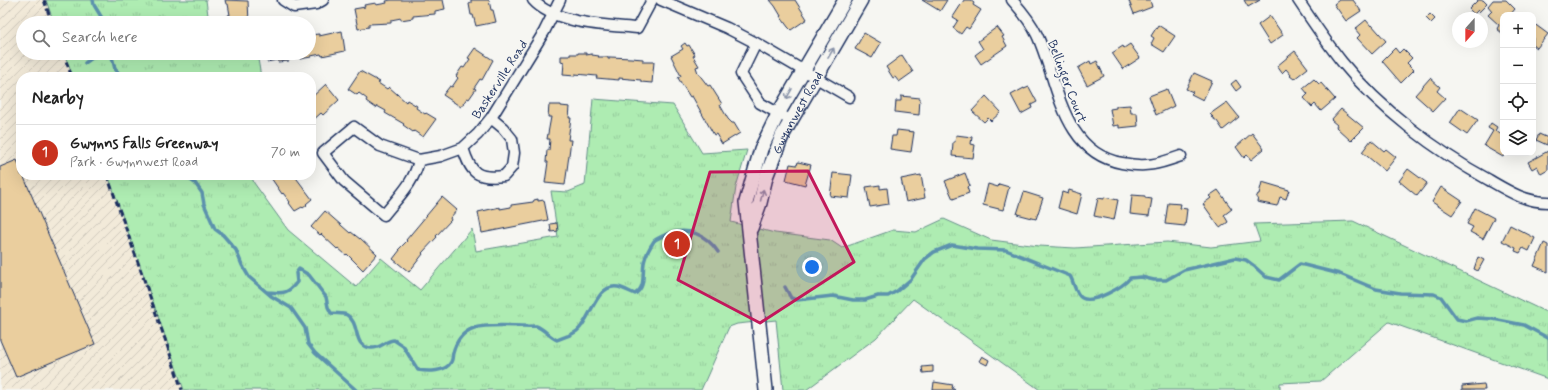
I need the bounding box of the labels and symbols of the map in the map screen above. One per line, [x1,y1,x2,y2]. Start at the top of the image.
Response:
north arrow [1452,12,1488,48]
street label: Baskerville Road [468,37,532,123]
street label: Bellinger Court [1041,38,1090,126]
one-way arrow [827,48,835,60]
street label: Gwynnwest Road [769,69,828,157]
one-way arrow [785,88,793,100]
one-way arrow [759,189,766,202]
pin: 1 [664,229,690,259]
your location [802,257,822,277]

